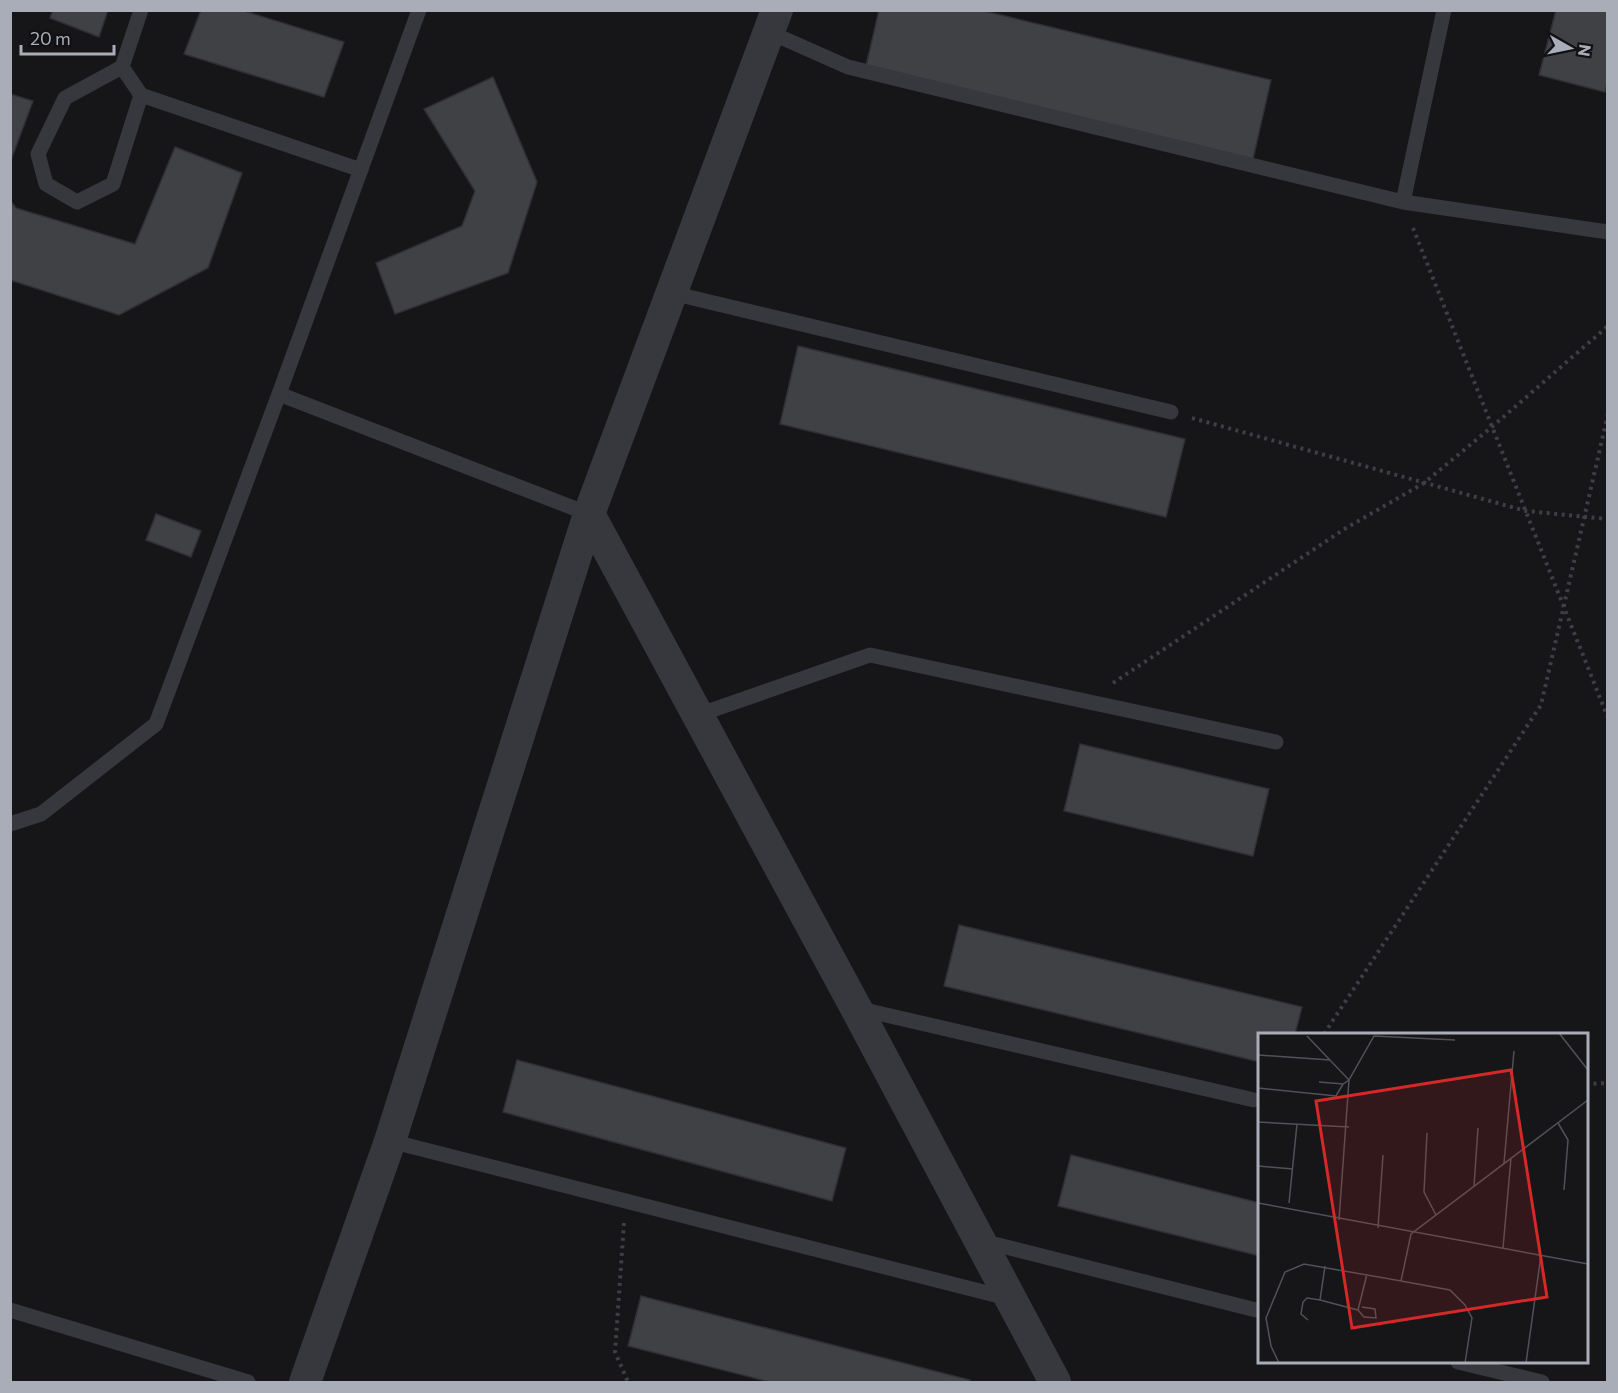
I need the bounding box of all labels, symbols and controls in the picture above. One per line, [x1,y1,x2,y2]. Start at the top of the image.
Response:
scale bar [21,18,114,56]
north arrow [1540,18,1600,78]
text: 20 m [30,27,71,49]
text: N [1575,43,1596,58]
inset map [1258,1033,1588,1363]

